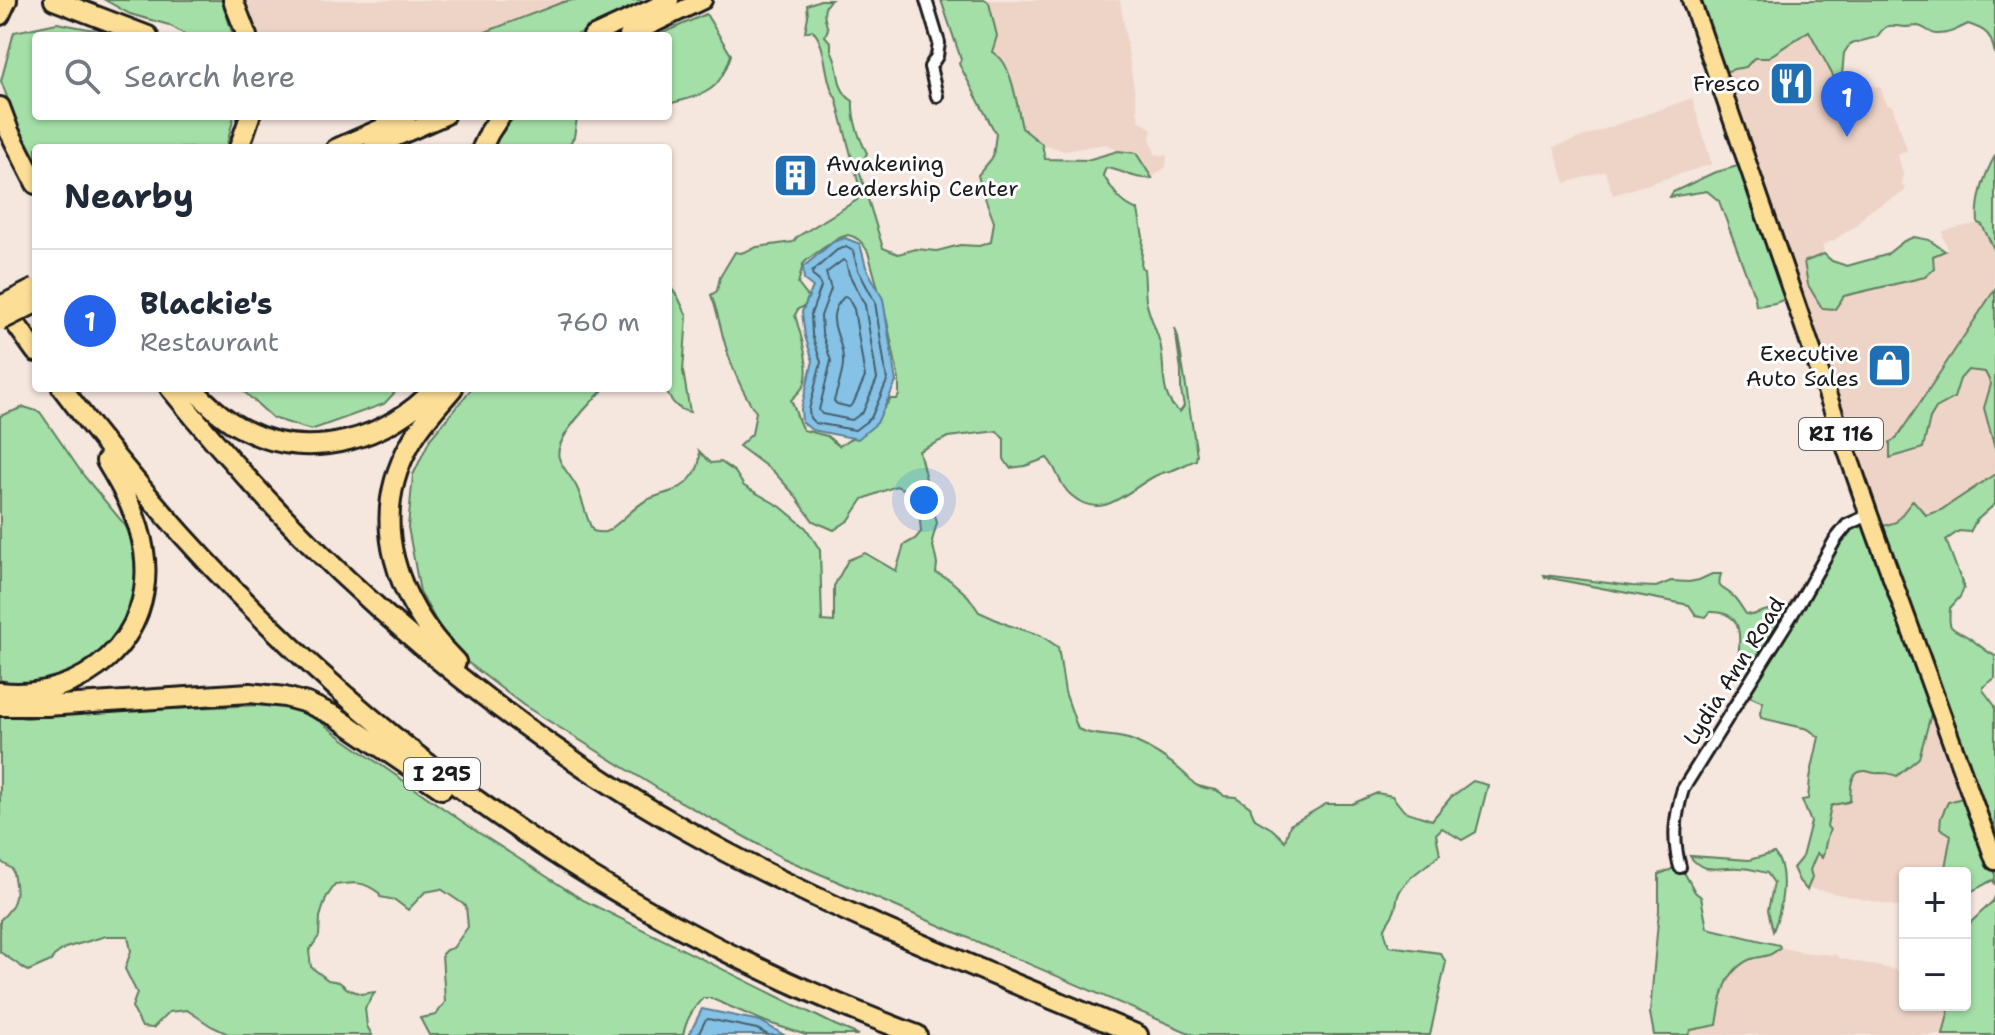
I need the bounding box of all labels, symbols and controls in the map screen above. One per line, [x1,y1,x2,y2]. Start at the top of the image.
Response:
search box [32,32,672,120]
icon: search [60,54,104,98]
text: Search here [124,56,295,97]
restaurant icon: Fresco [1767,59,1815,107]
place label: Fresco [1693,69,1760,98]
pin: 1 [1821,71,1873,137]
place label: Awakening Leadership Center [826,149,1019,203]
building icon: Awakening Leadership Center [771,152,819,200]
text: Nearby [64,173,194,219]
text: Blackie's [140,283,273,324]
text: 1 [84,304,96,339]
text: 760 m [556,304,640,339]
text: Restaurant [140,324,279,359]
place label: Executive Auto Sales [1746,339,1859,393]
shop icon: Executive Auto Sales [1866,342,1914,390]
road number: RI 116 [1799,418,1883,450]
your location [904,480,944,520]
street label: Lydia Ann Road [1677,591,1791,751]
road number: I 295 [404,758,480,790]
map controls [1899,867,1971,1011]
button: + [1899,867,1971,939]
button: − [1899,939,1971,1011]

